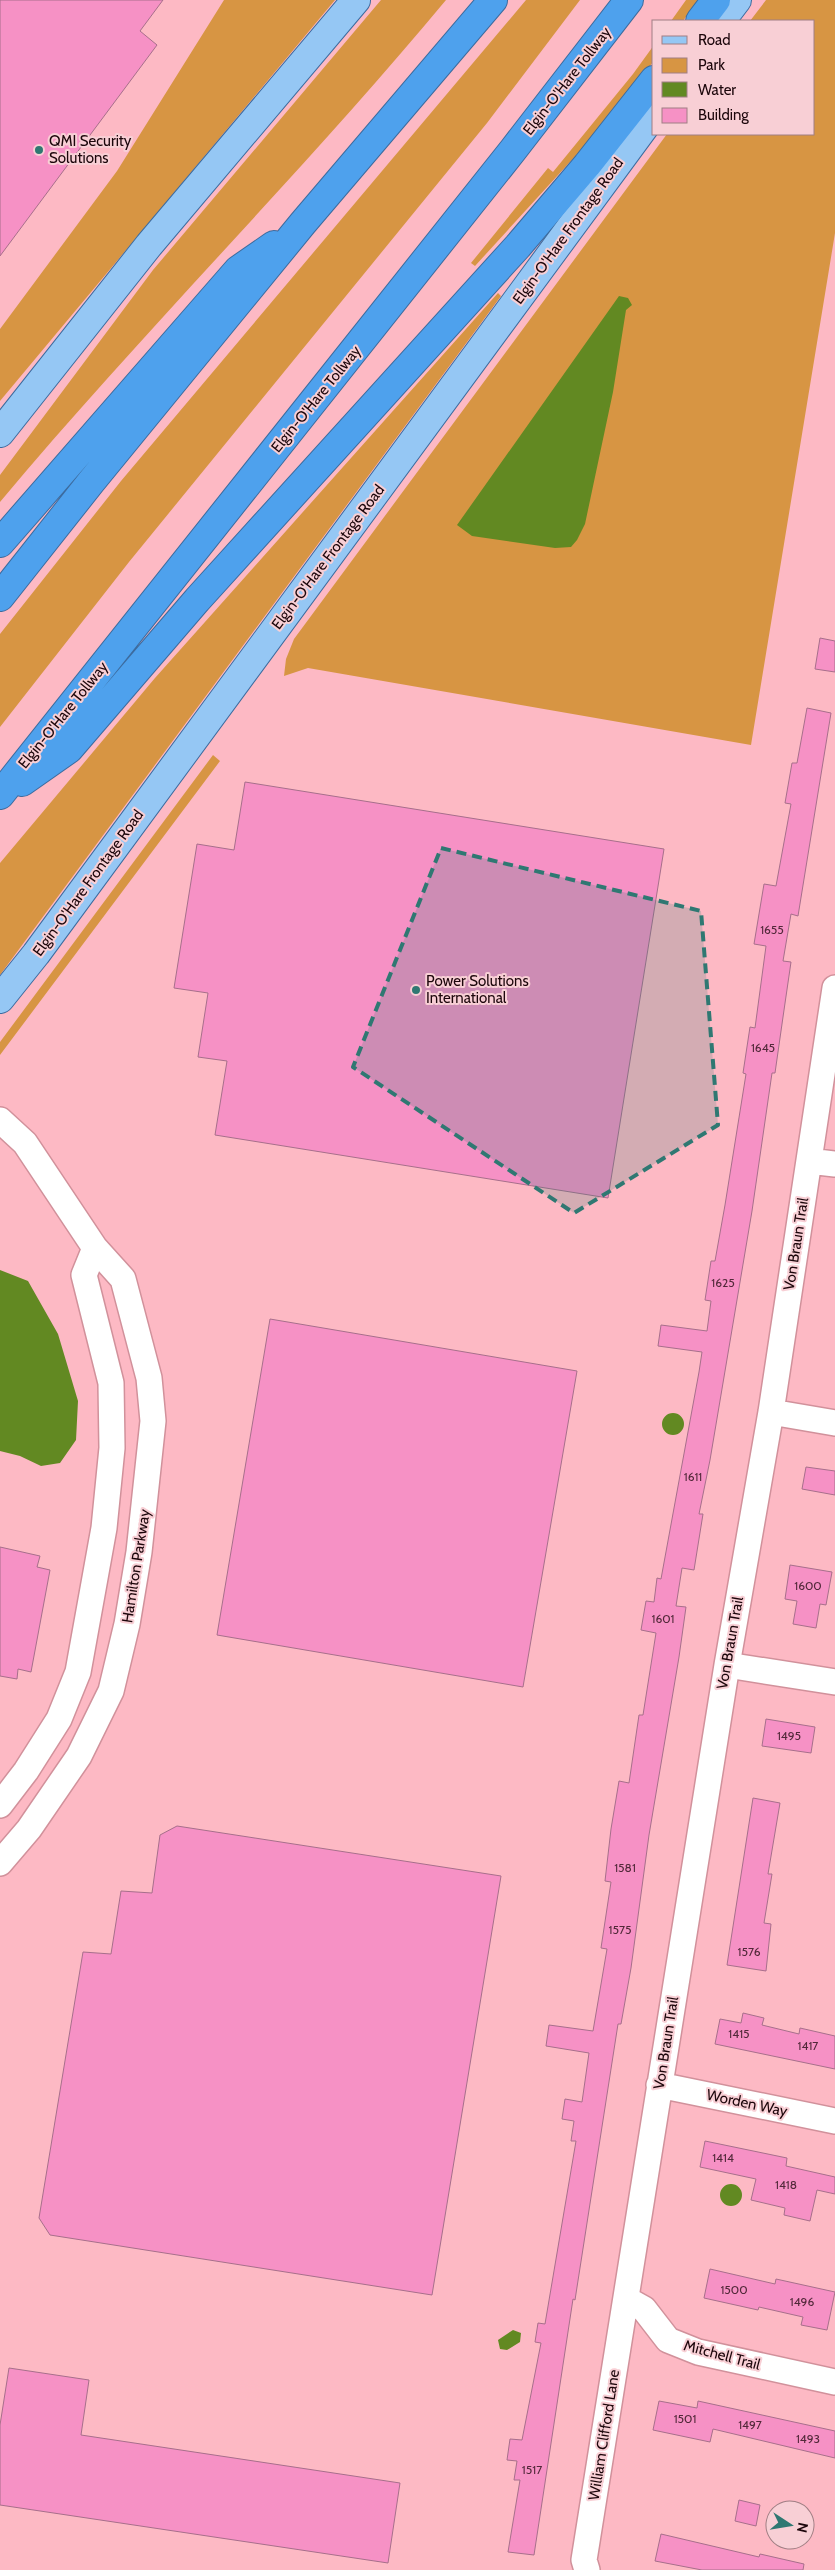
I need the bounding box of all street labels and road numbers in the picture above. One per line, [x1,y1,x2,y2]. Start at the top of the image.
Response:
street label: Elgin-O'Hare Tollway [519,23,615,139]
street label: Elgin-O'Hare Frontage Road [509,154,627,308]
street label: Elgin-O'Hare Tollway [267,342,365,456]
street label: Elgin-O'Hare Frontage Road [268,481,388,633]
street label: Elgin-O'Hare Tollway [14,658,112,772]
street label: Elgin-O'Hare Frontage Road [29,806,147,960]
street label: Von Braun Trail [780,1196,812,1292]
street label: Hamilton Parkway [118,1507,154,1624]
street label: Von Braun Trail [713,1595,747,1691]
street label: Von Braun Trail [650,1995,682,2091]
street label: Worden Way [705,2086,790,2120]
street label: Mitchell Trail [682,2336,763,2374]
street label: William Clifford Lane [585,2368,623,2502]

